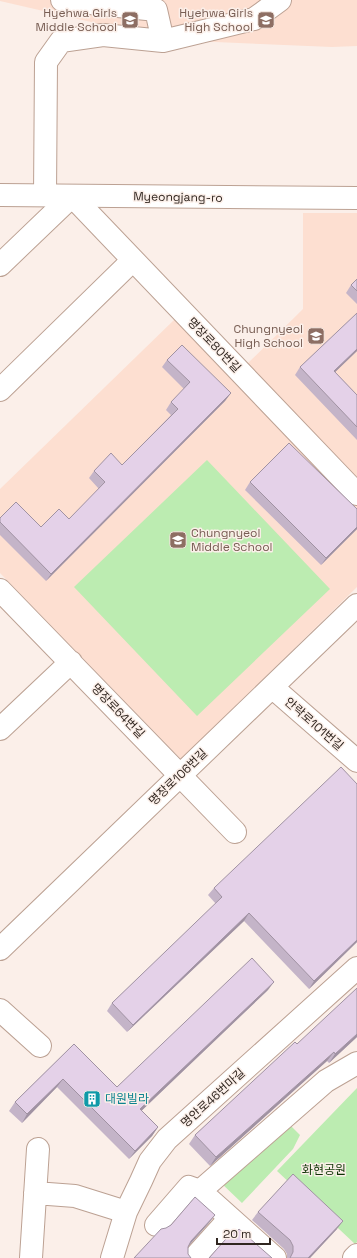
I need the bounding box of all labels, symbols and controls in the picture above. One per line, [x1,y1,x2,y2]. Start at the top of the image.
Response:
place label: Hyehwa Girls Middle School [35,5,117,35]
place label: Hyehwa Girls High School [179,5,253,35]
school or university icon: Hyehwa Girls Middle School [120,10,140,30]
school or university icon: Hyehwa Girls High School [256,10,276,30]
street label: Myeongjang-ro [133,188,223,206]
street label: 명장로80번길 [184,314,244,376]
place label: Chungnyeol High School [234,321,303,351]
school or university icon: Chungnyeol High School [306,326,326,346]
place label: Chungnyeol Middle School [191,525,273,555]
school or university icon: Chungnyeol Middle School [168,530,188,550]
street label: 명장로64번길 [88,680,148,742]
street label: 안락로101번길 [281,694,347,754]
street label: 명장로106번길 [145,745,211,809]
street label: 명안로46번마길 [178,1065,248,1131]
building icon: 대원빌라 [82,1089,102,1109]
place label: 대원빌라 [105,1091,149,1107]
park label: 화현공원 [302,1162,346,1178]
scale bar [217,1220,270,1246]
text: 20 m [223,1226,251,1242]

